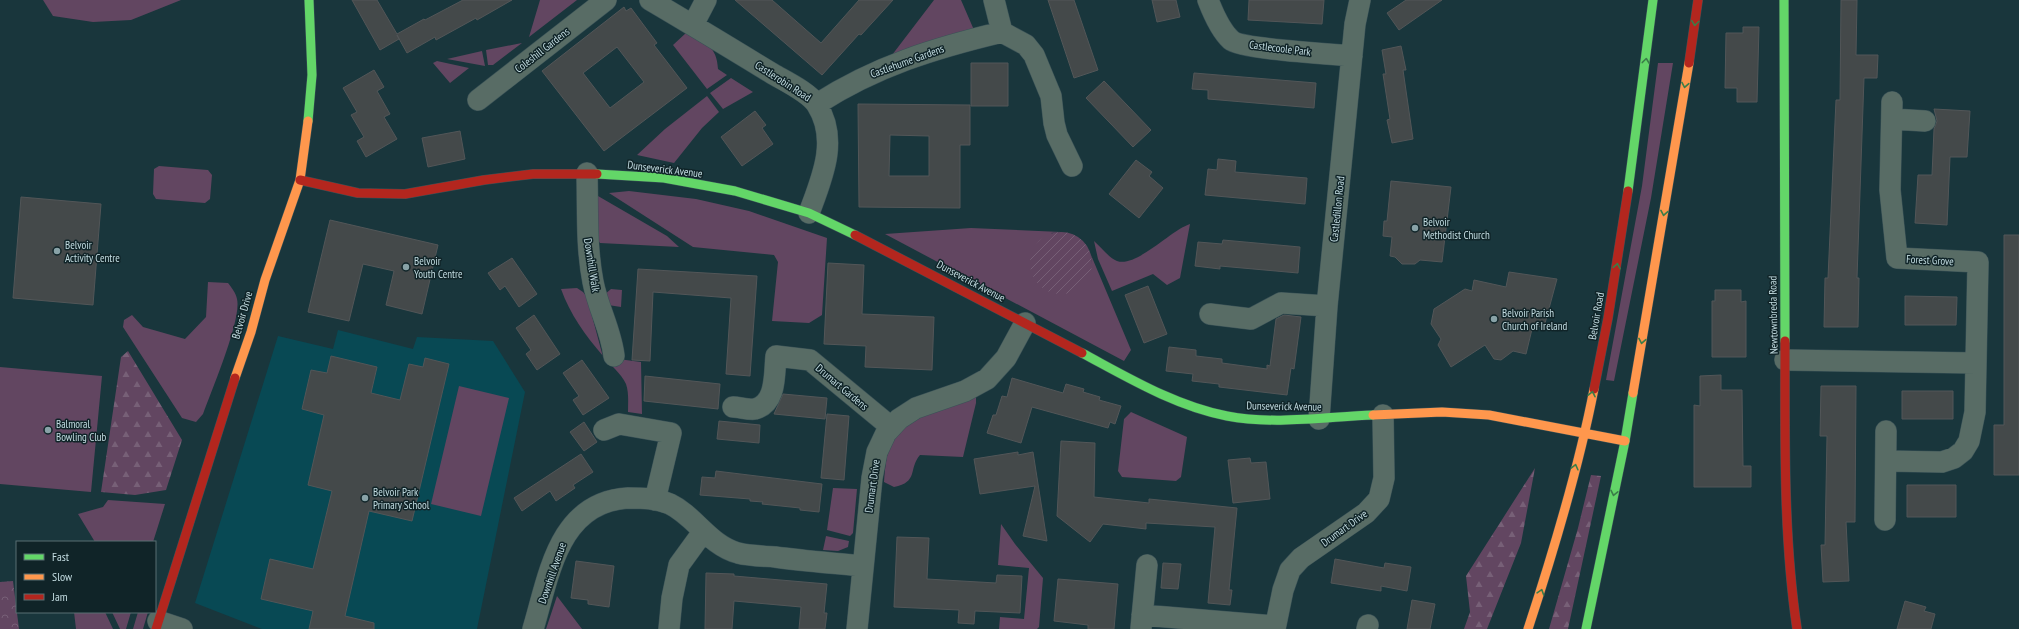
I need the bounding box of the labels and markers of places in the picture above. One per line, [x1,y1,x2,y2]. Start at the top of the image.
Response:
place label: Belvoir Methodist Church [1423,215,1490,242]
marker: Belvoir Methodist Church [1410,223,1420,233]
place label: Belvoir Activity Centre [65,238,120,265]
marker: Belvoir Activity Centre [52,246,62,256]
place label: Belvoir Youth Centre [414,254,463,281]
marker: Belvoir Youth Centre [401,262,411,272]
place label: Belvoir Parish Church of Ireland [1502,306,1567,333]
marker: Belvoir Parish Church of Ireland [1489,314,1499,324]
place label: Balmoral Bowling Club [56,417,107,444]
marker: Balmoral Bowling Club [43,425,53,435]
place label: Belvoir Park Primary School [373,485,430,512]
marker: Belvoir Park Primary School [360,493,370,503]

